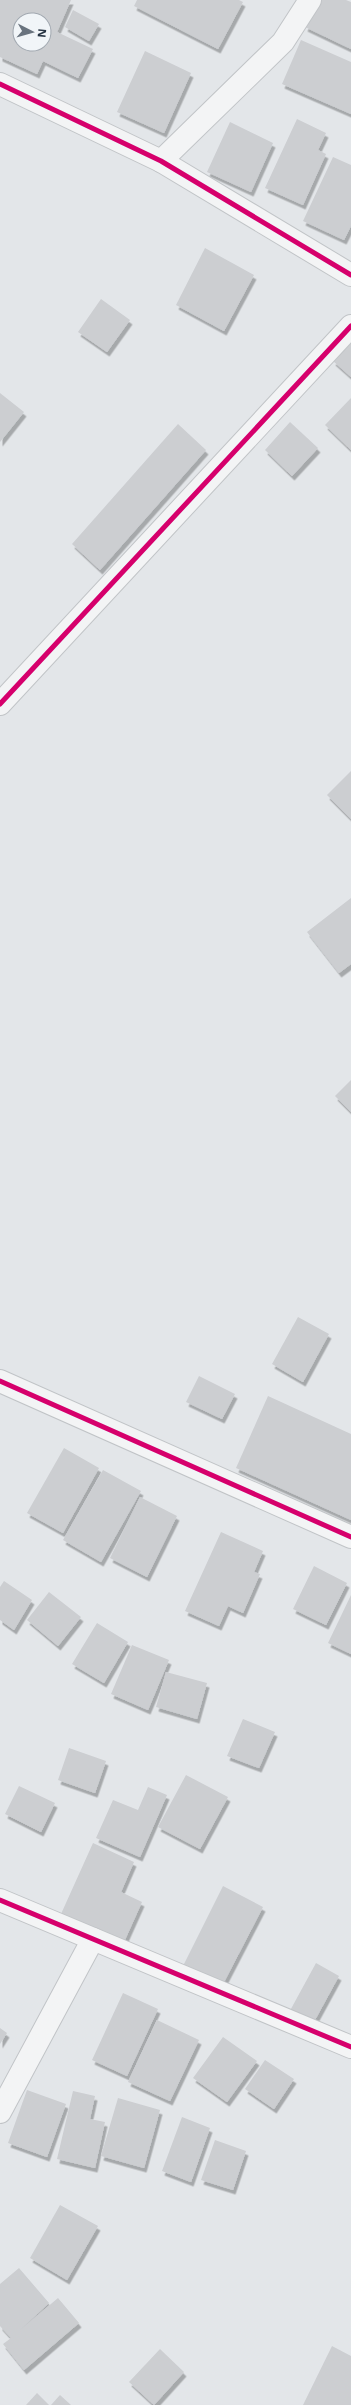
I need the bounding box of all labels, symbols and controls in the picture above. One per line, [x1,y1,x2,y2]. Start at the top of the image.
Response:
north arrow [12,12,52,52]
text: N [35,28,50,38]

